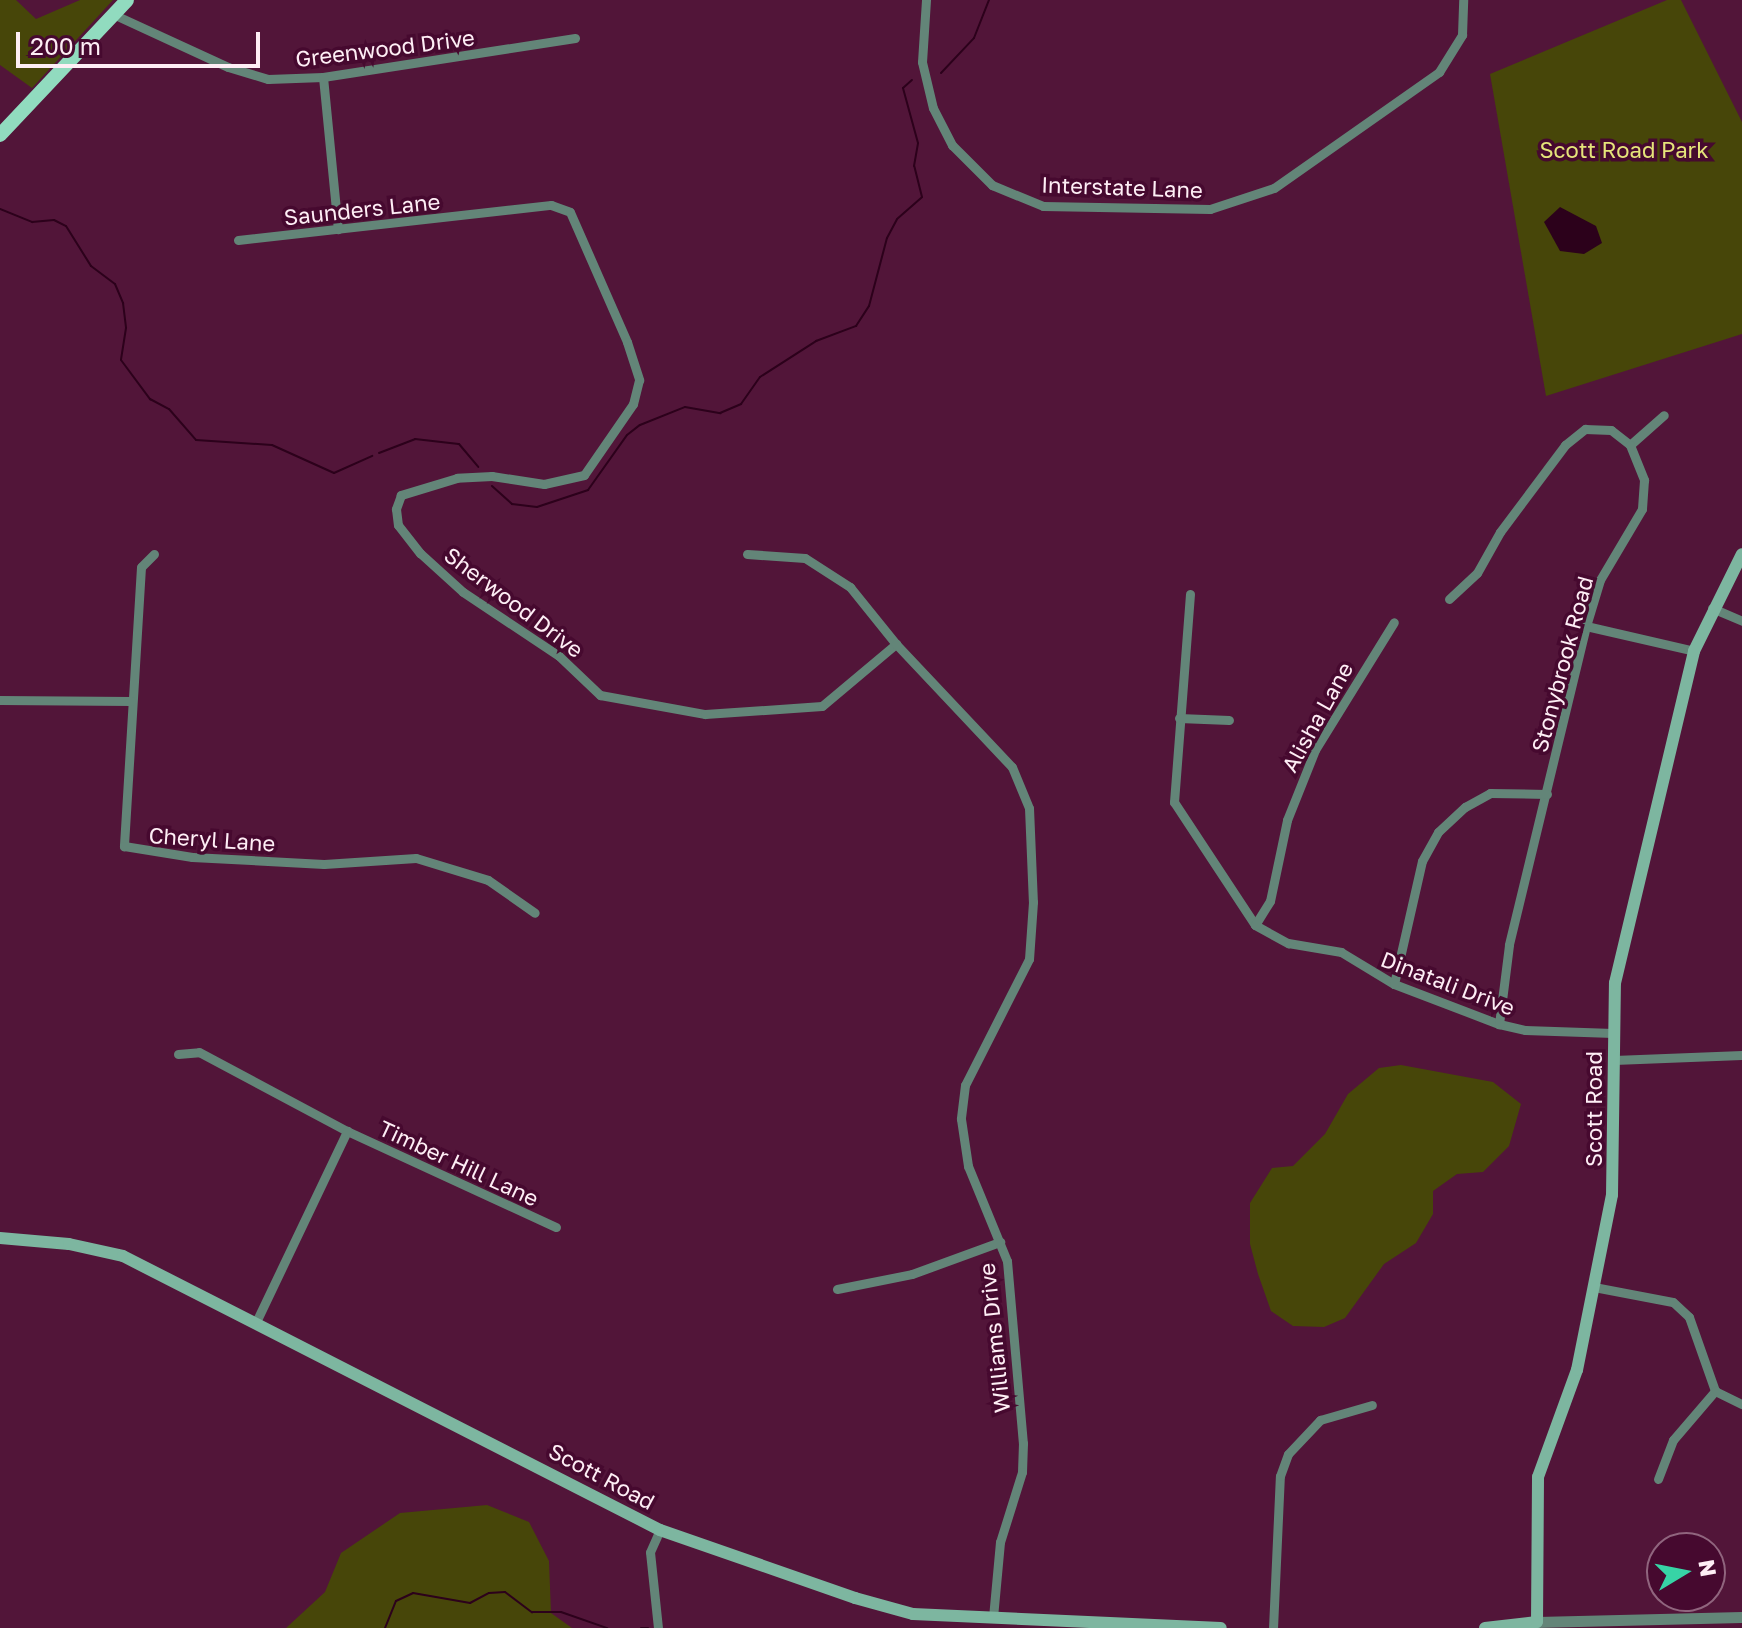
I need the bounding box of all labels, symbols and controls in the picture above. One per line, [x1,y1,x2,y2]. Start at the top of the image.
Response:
scale bar [20,16,264,66]
street label: Greenwood Drive [294,24,476,72]
text: 200 m [30,31,101,60]
park label: Scott Road Park [1539,137,1709,163]
street label: Interstate Lane [1041,171,1203,203]
street label: Saunders Lane [283,188,441,230]
street label: Sherwood Drive [439,541,589,663]
street label: Stonybrook Road [1526,573,1598,755]
street label: Alisha Lane [1276,657,1358,777]
street label: Cheryl Lane [148,821,276,857]
street label: Dinatali Drive [1377,945,1519,1021]
street label: Scott Road [1581,1051,1607,1167]
street label: Timber Hill Lane [375,1114,543,1212]
street label: Williams Drive [973,1262,1015,1414]
street label: Scott Road [545,1437,659,1515]
north arrow [1646,1532,1726,1612]
text: N [1693,1558,1723,1579]

